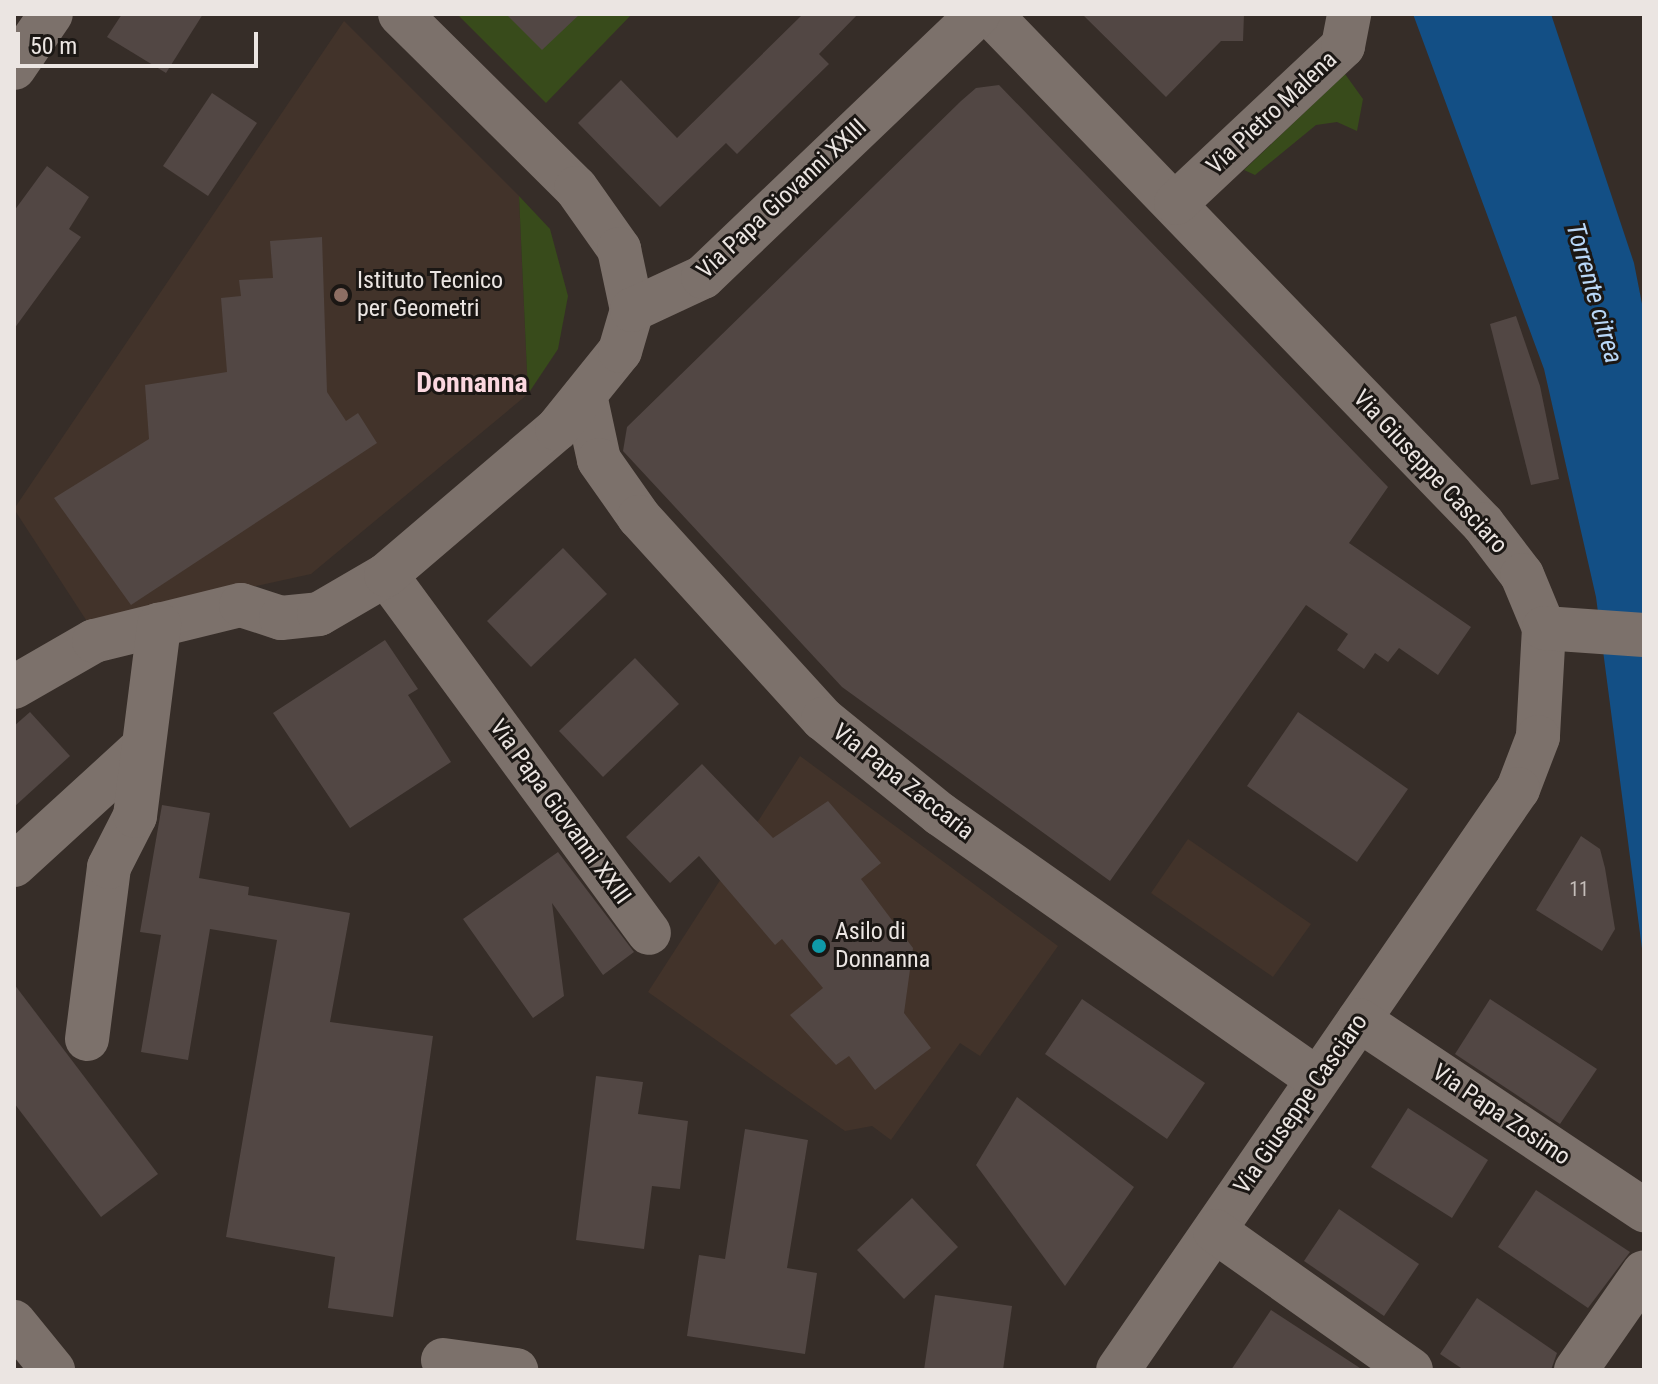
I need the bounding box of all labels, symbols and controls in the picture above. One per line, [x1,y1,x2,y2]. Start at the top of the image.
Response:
scale bar [20,16,262,66]
text: 50 m [30,32,77,60]
street label: Via Pietro Malena [1201,45,1343,181]
street label: Via Papa Giovanni XXIII [691,113,873,285]
water label: Torrente citrea [1559,219,1629,367]
place label: Istituto Tecnico per Geometri [357,267,504,323]
marker: Istituto Tecnico per Geometri [332,286,350,304]
district label: Donnanna [416,366,528,400]
street label: Via Giuseppe Casciaro [1347,384,1513,560]
street label: Via Papa Giovanni XXIII [483,714,637,910]
street label: Via Papa Zaccaria [827,718,979,846]
house number: 11 [1569,877,1589,901]
place label: Asilo di Donnanna [835,918,930,974]
marker: Asilo di Donnanna [810,937,828,955]
street label: Via Giuseppe Casciaro [1228,1008,1374,1200]
street label: Via Papa Zosimo [1426,1058,1576,1172]

